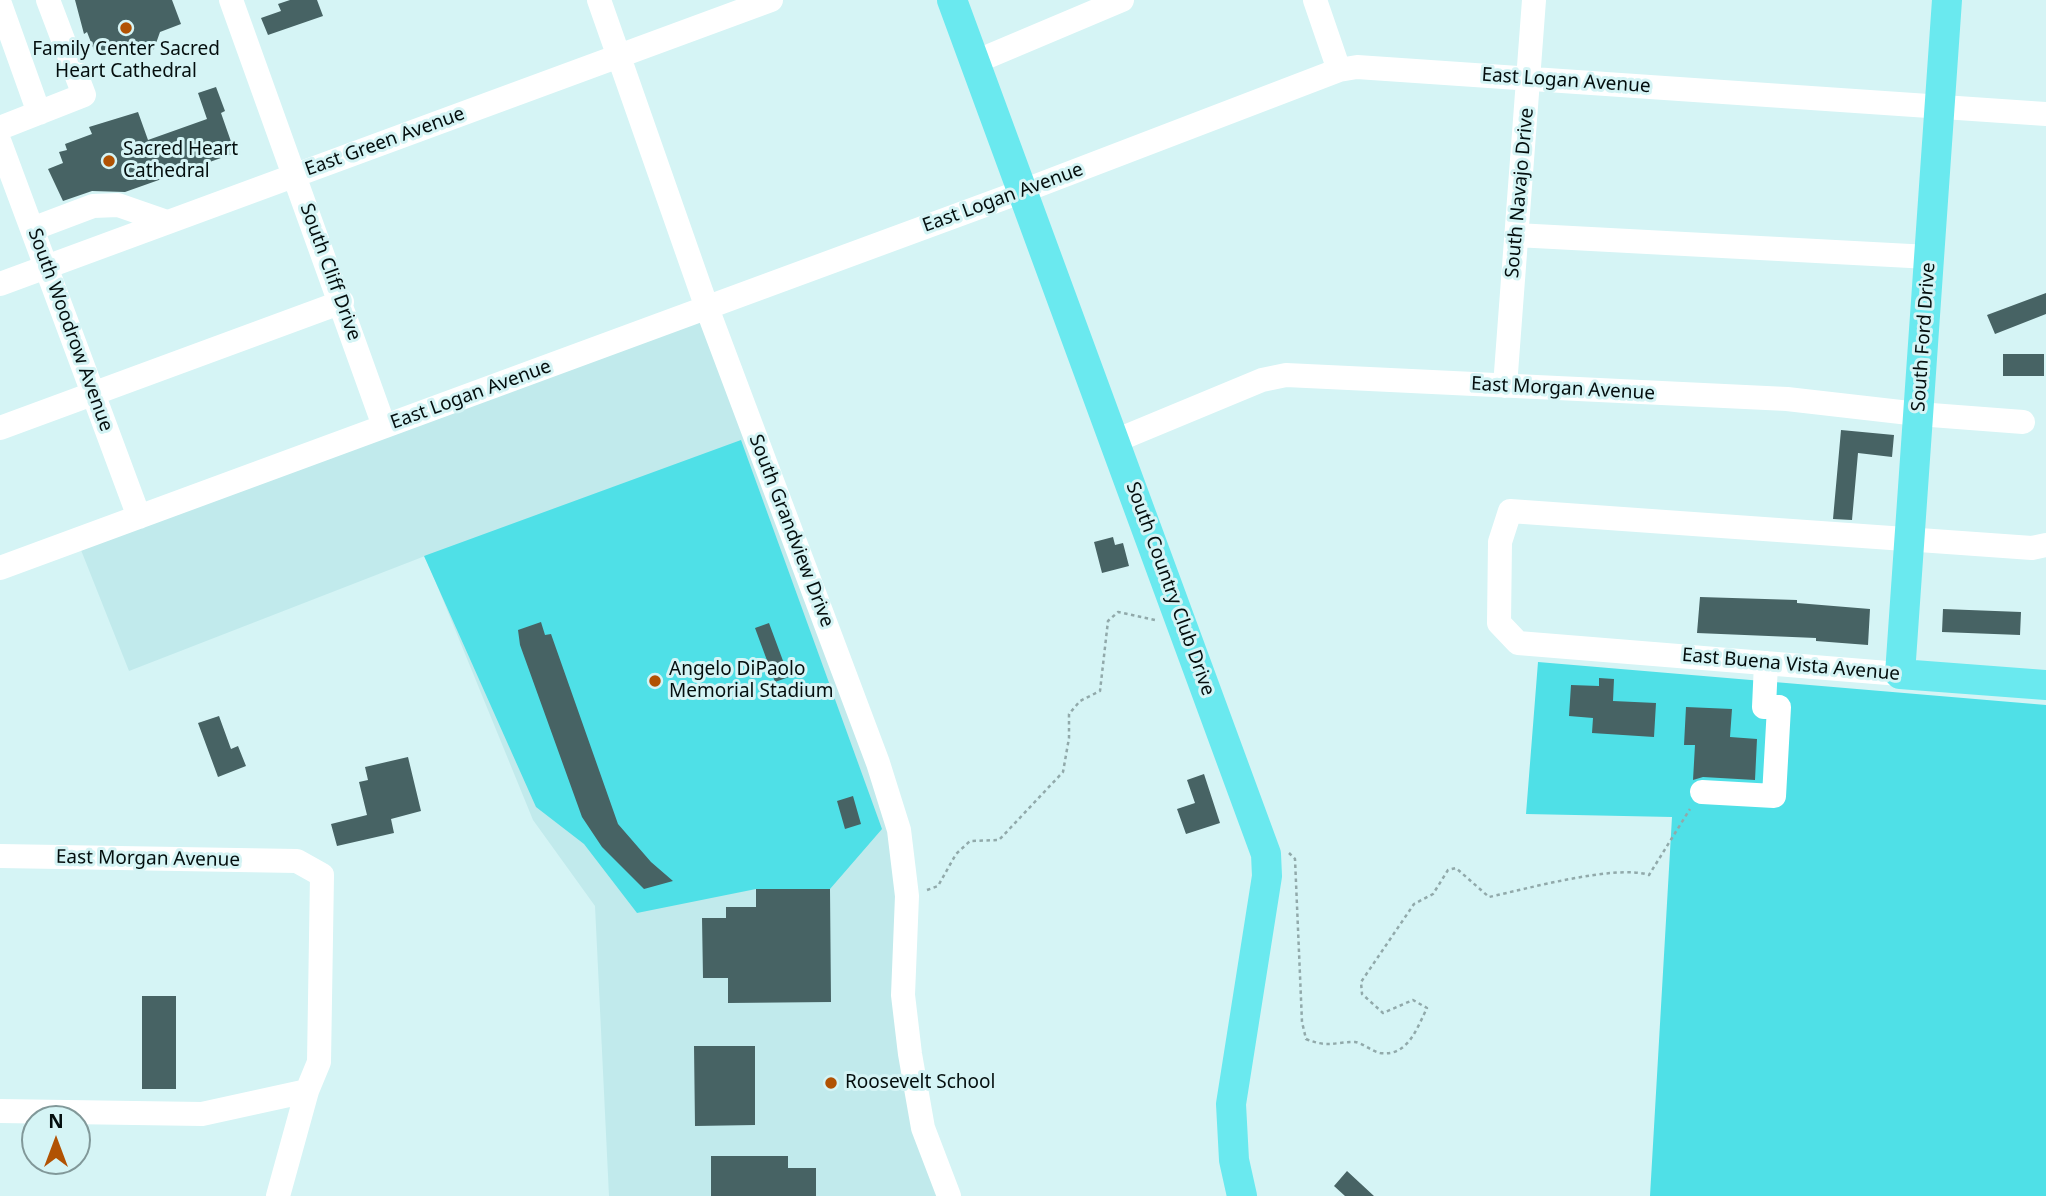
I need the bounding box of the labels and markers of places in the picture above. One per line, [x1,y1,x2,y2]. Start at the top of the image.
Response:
marker: Family Center Sacred Heart Cathedral [118,20,134,36]
place label: Family Center Sacred Heart Cathedral [32,39,220,83]
place label: Sacred Heart Cathedral [123,139,238,183]
marker: Sacred Heart Cathedral [101,153,117,169]
place label: Angelo DiPaolo Memorial Stadium [669,659,834,703]
marker: Angelo DiPaolo Memorial Stadium [647,673,663,689]
place label: Roosevelt School [845,1072,995,1094]
marker: Roosevelt School [823,1075,839,1091]

